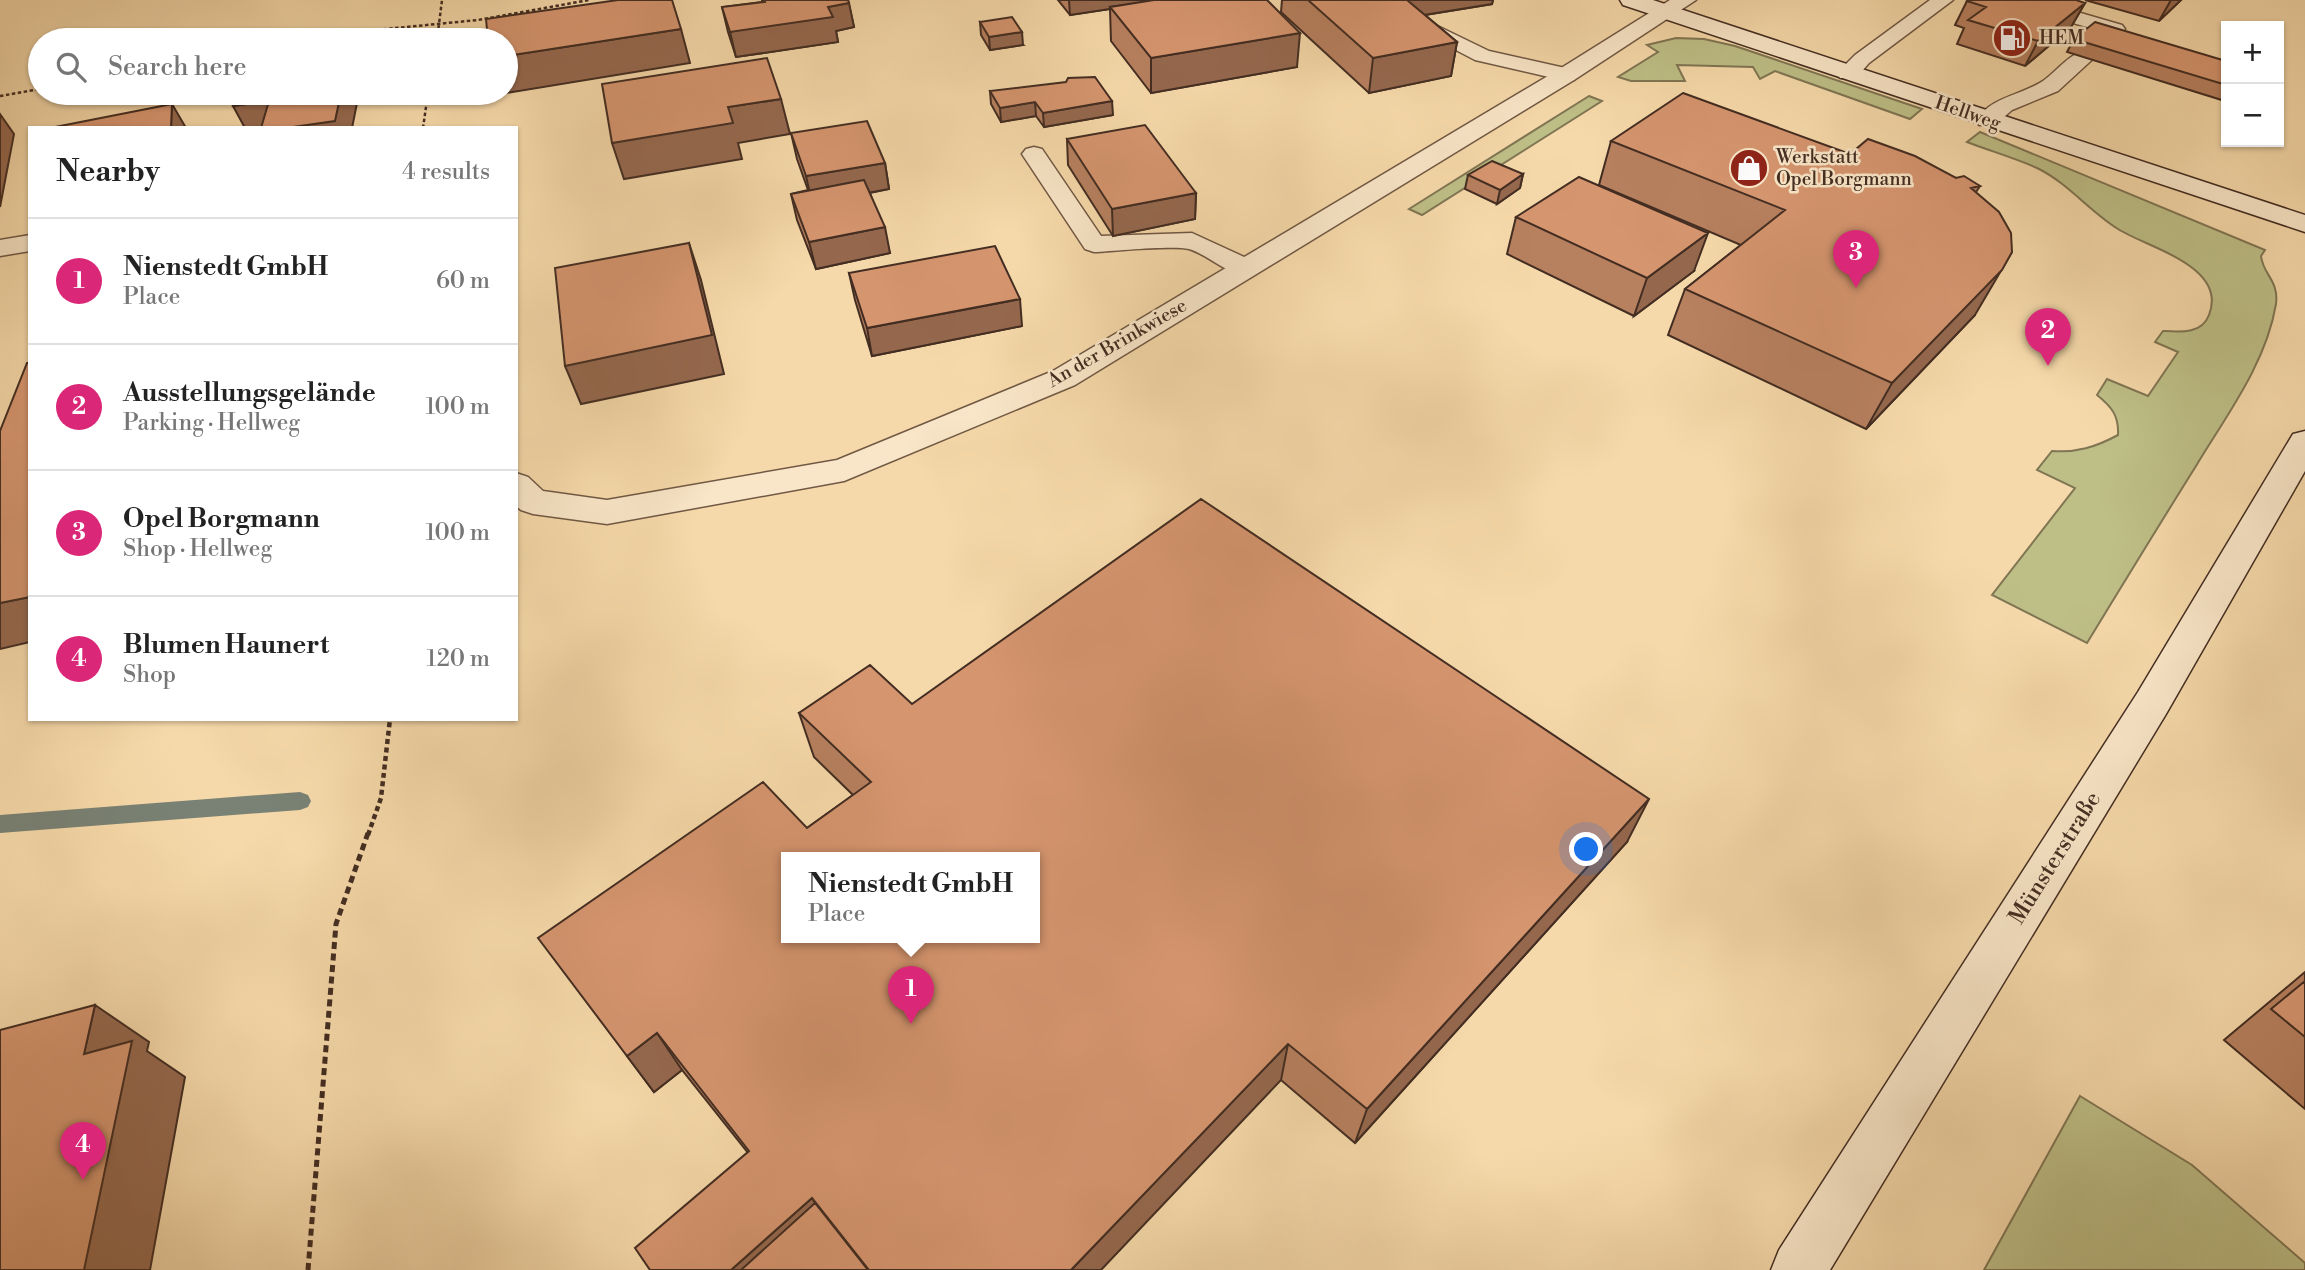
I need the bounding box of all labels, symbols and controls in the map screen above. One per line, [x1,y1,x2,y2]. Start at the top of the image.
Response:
fuel station icon: HEM [1991,17,2033,59]
map controls [2221,21,2284,147]
button: + [2221,21,2284,84]
place label: HEM [2039,26,2084,50]
search box [28,28,518,105]
icon: search [52,48,90,86]
text: Search here [108,51,247,83]
button: − [2221,84,2284,147]
street label: Hellweg [1932,91,2004,136]
place label: Werkstatt Opel Borgmann [1775,145,1912,191]
shop icon: Werkstatt Opel Borgmann [1728,147,1770,189]
text: Nearby [56,153,160,191]
text: 4 results [402,158,490,186]
pin: 3 [1833,230,1879,288]
text: Nienstedt GmbH [123,251,328,283]
text: 1 [73,267,85,295]
text: 60 m [436,267,490,295]
text: Place [123,283,180,311]
street label: An der Brinkwiese [1042,293,1191,393]
pin: 2 [2025,308,2071,366]
text: Ausstellungsgelände [123,377,376,409]
text: 2 [72,393,86,421]
text: 100 m [425,393,490,421]
text: Parking · Hellweg [123,409,300,437]
text: Opel Borgmann [123,503,320,535]
text: 3 [72,519,86,547]
text: 100 m [425,519,490,547]
text: Shop · Hellweg [123,535,272,563]
text: Blumen Haunert [123,629,329,661]
text: 4 [71,645,87,673]
text: 120 m [426,645,490,673]
text: Shop [123,661,176,689]
street label: Münsterstraße [2003,786,2107,930]
your location [1569,832,1603,866]
popup [781,852,1040,943]
text: Nienstedt GmbH [808,868,1013,900]
text: Place [808,900,865,928]
pin: 1 [888,966,934,1024]
pin: 4 [60,1122,106,1180]

